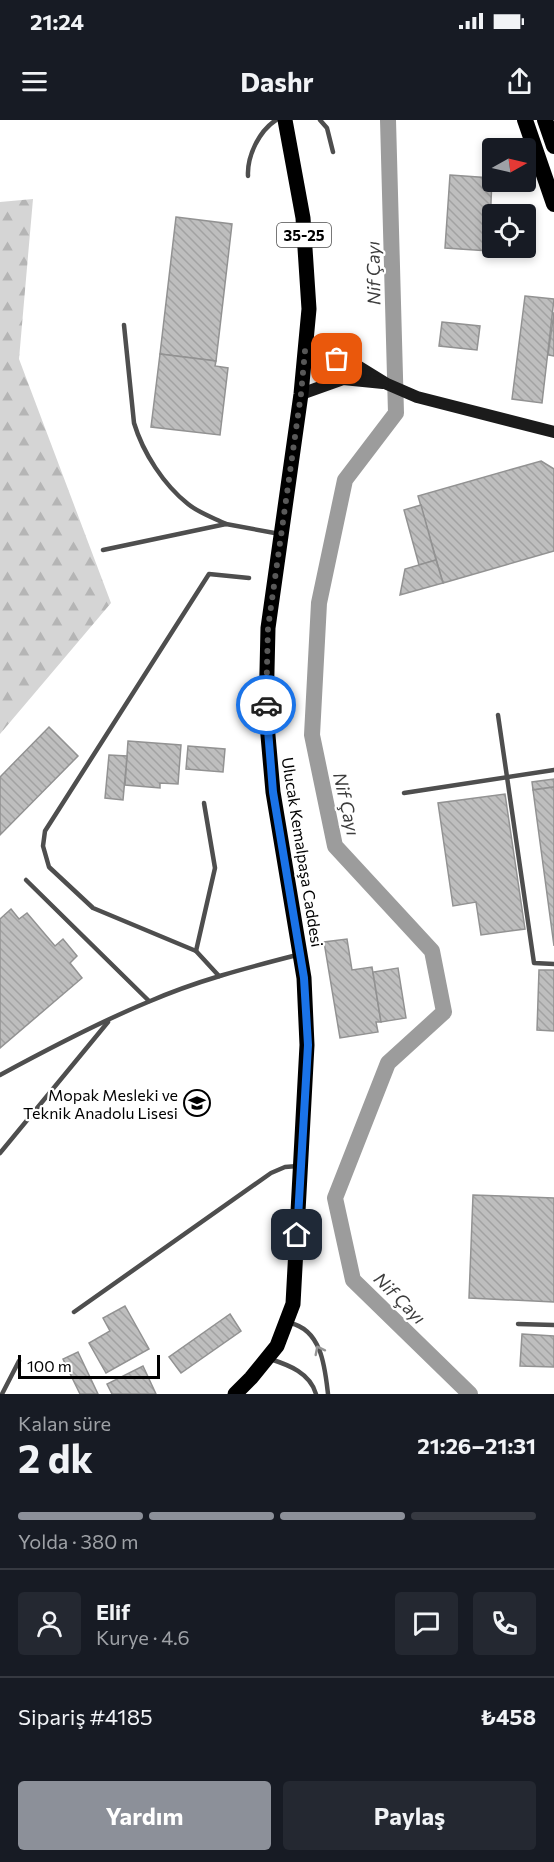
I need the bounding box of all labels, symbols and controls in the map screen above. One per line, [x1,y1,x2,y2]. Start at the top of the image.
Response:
text: 21:24 [30,8,84,35]
icon: menu [18,65,51,98]
text: Dashr [240,65,314,98]
icon: share [503,65,536,98]
north arrow [482,138,536,192]
map controls [482,138,536,258]
button: locate [482,204,536,258]
road number: 35-25 [277,223,331,247]
water label: Nif Çayı [361,240,385,305]
pin [311,333,362,384]
icon: bag [320,342,353,375]
courier [236,675,296,735]
icon: car [250,689,283,722]
street label: Ulucak Kemalpaşa Caddesi [279,756,327,948]
water label: Nif Çayı [329,770,365,838]
place label: Mopak Mesleki ve Teknik Anadolu Lisesi [23,1085,178,1122]
school or university icon: Mopak Mesleki ve Teknik Anadolu Lisesi [182,1088,212,1118]
pin [271,1209,322,1260]
icon: home [280,1218,313,1251]
water label: Nif Çayı [370,1268,431,1329]
one-way arrow [315,1346,326,1356]
scale bar [18,1352,160,1380]
text: 100 m [27,1356,72,1375]
text: Kalan süre [18,1411,111,1435]
text: 21:26–21:31 [417,1432,536,1459]
text: 2 dk [18,1433,93,1481]
text: Yolda · 380 m [18,1529,139,1553]
button: person [18,1592,81,1655]
button: chat [395,1592,458,1655]
button: phone [473,1592,536,1655]
text: Elif [96,1598,130,1625]
text: Kurye · 4.6 [96,1625,190,1649]
text: Sipariş #4185 [18,1703,153,1730]
text: ₺458 [480,1703,536,1730]
button: Yardım [18,1781,271,1850]
button: Paylaş [283,1781,536,1850]

